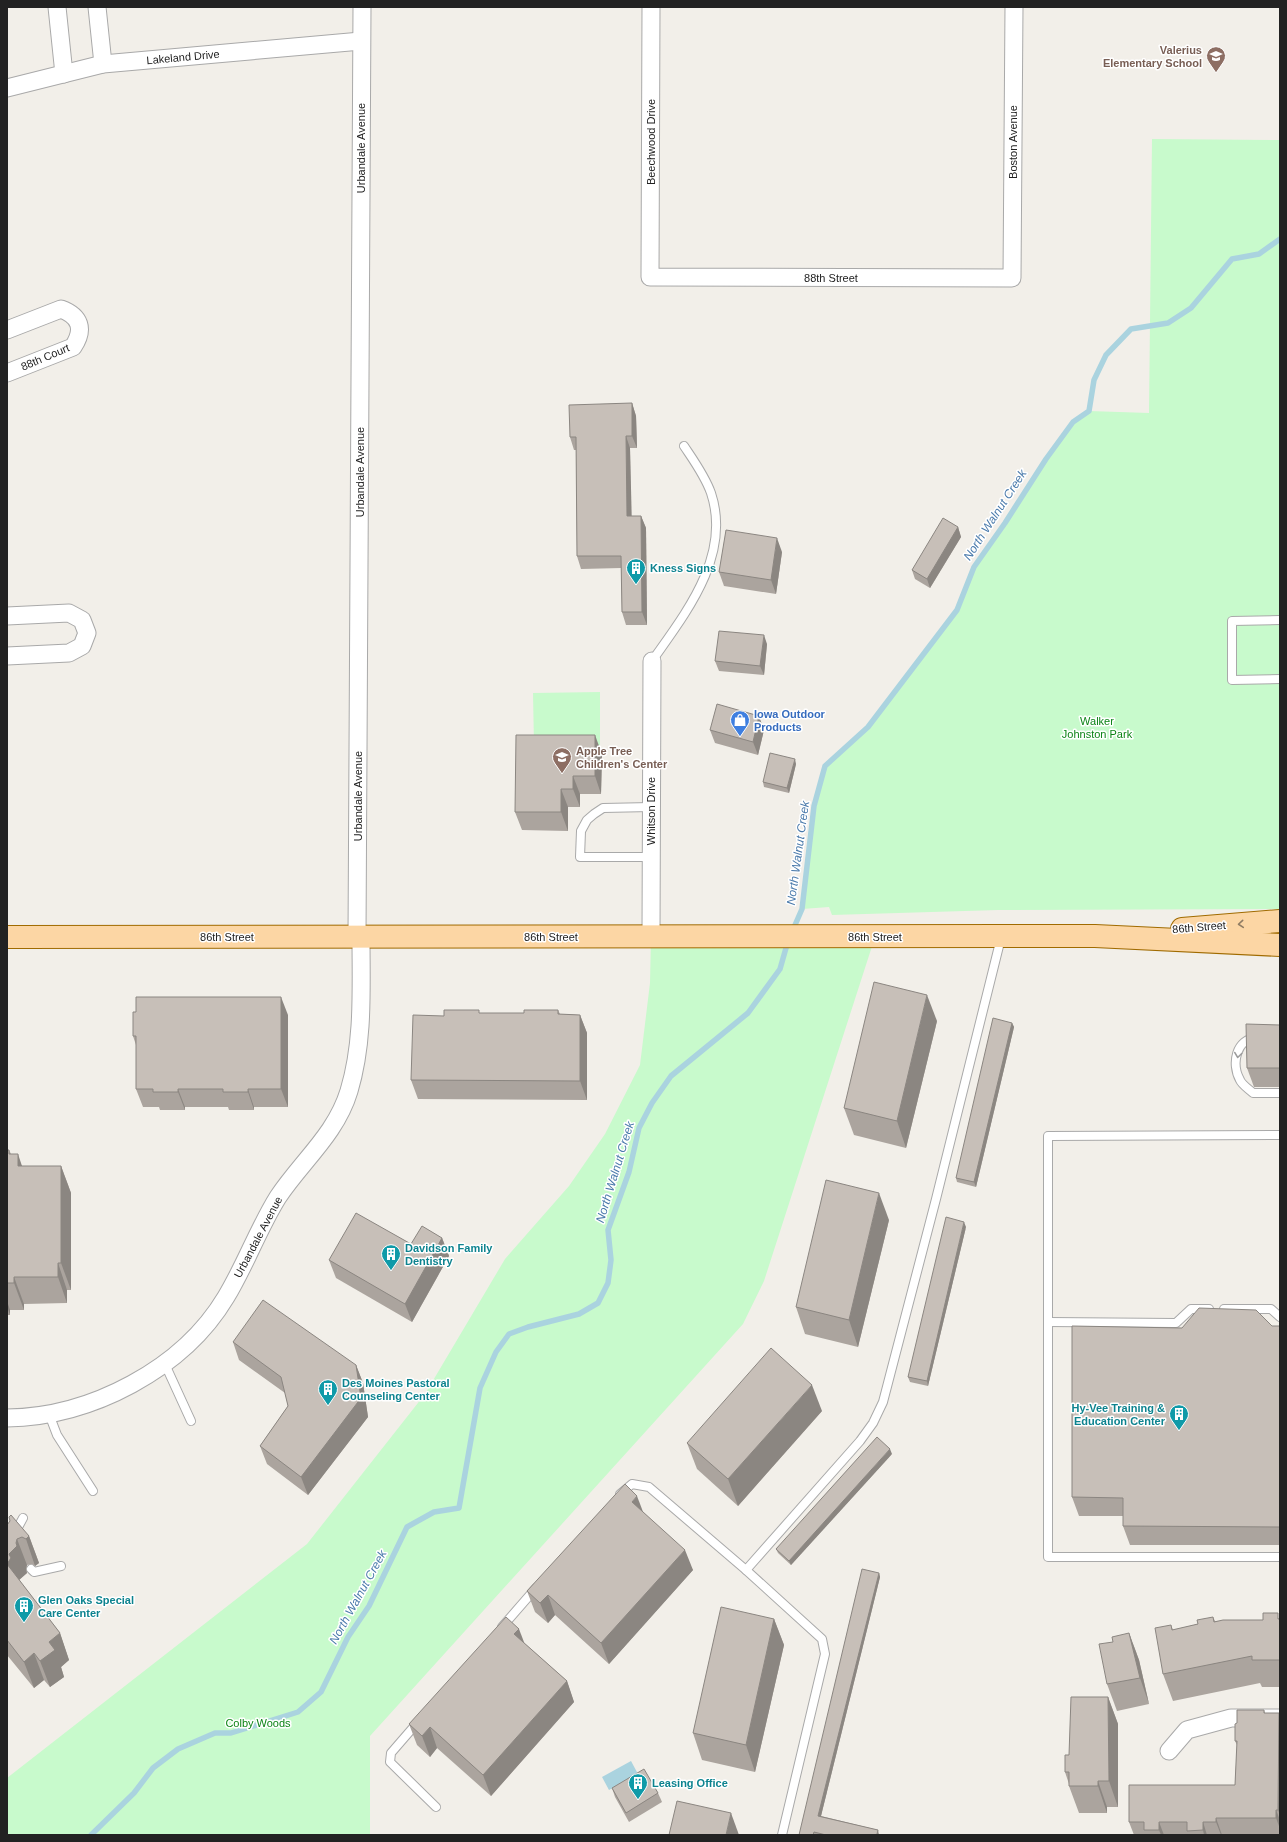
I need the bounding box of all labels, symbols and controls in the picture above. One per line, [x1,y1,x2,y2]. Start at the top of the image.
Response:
place label: Valerius Elementary School [1103,44,1202,69]
school or university icon: Valerius Elementary School [1205,45,1227,73]
street label: Lakeland Drive [146,48,220,66]
street label: Beechwood Drive [645,99,657,185]
street label: Urbandale Avenue [355,103,367,193]
street label: Boston Avenue [1007,105,1019,179]
street label: 88th Street [804,272,858,284]
street label: 88th Court [19,341,71,373]
street label: Urbandale Avenue [354,427,366,517]
water label: North Walnut Creek [960,466,1030,563]
building icon: Kness Signs [625,557,647,585]
place label: Kness Signs [650,562,716,574]
place label: Iowa Outdoor Products [754,708,826,733]
shop icon: Iowa Outdoor Products [729,709,751,737]
park label: Walker Johnston Park [1062,715,1133,740]
place label: Apple Tree Children's Center [576,745,668,770]
school or university icon: Apple Tree Children's Center [551,746,573,774]
street label: Urbandale Avenue [352,751,364,841]
street label: Whitson Drive [645,777,657,845]
water label: North Walnut Creek [784,799,812,906]
street label: 86th Street [1172,919,1226,935]
one-way arrow [1238,919,1244,928]
street label: 86th Street [200,931,254,943]
street label: 86th Street [524,931,578,943]
street label: 86th Street [848,931,902,943]
one-way arrow [1234,1052,1243,1058]
water label: North Walnut Creek [593,1119,637,1224]
street label: Urbandale Avenue [231,1194,285,1280]
place label: Davidson Family Dentistry [405,1242,493,1267]
building icon: Davidson Family Dentistry [380,1243,402,1271]
place label: Des Moines Pastoral Counseling Center [342,1377,450,1402]
building icon: Des Moines Pastoral Counseling Center [317,1378,339,1406]
place label: Hy-Vee Training & Education Center [1071,1402,1166,1427]
building icon: Hy-Vee Training & Education Center [1168,1403,1190,1431]
water label: North Walnut Creek [326,1547,390,1646]
place label: Glen Oaks Special Care Center [38,1594,134,1619]
building icon: Glen Oaks Special Care Center [13,1595,35,1623]
park label: Colby Woods [225,1717,291,1729]
building icon: Leasing Office [627,1772,649,1800]
place label: Leasing Office [652,1777,728,1789]

